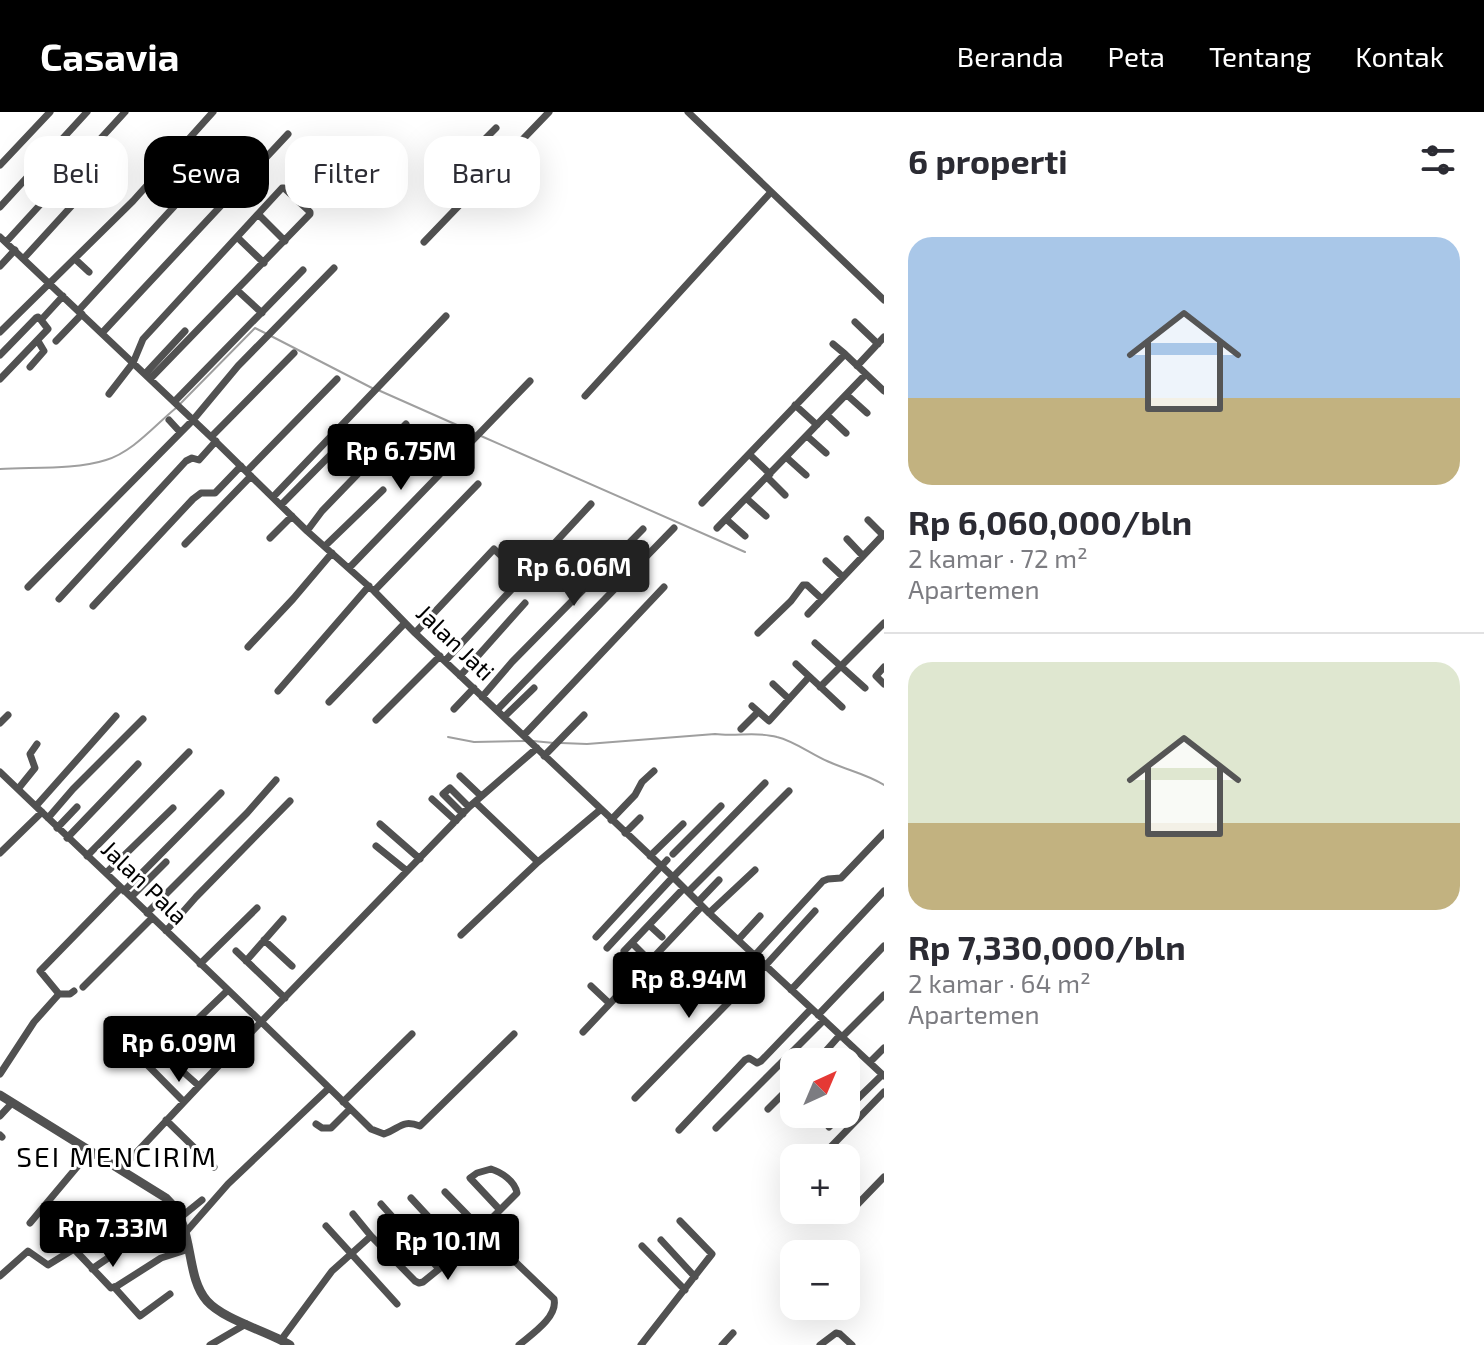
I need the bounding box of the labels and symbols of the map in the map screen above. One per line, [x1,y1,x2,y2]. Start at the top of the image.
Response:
pin: Rp 6.75M [318,424,484,492]
pin: Rp 6.06M [491,540,657,608]
street label: Jalan Jati [411,598,501,686]
street label: Jalan Pala [96,834,194,930]
pin: Rp 8.94M [606,952,772,1020]
pin: Rp 6.09M [96,1016,262,1084]
north arrow [780,1048,860,1128]
district label: SEI MENCIRIM [16,1139,218,1173]
pin: Rp 7.33M [30,1201,196,1269]
pin: Rp 10.1M [365,1214,531,1282]

